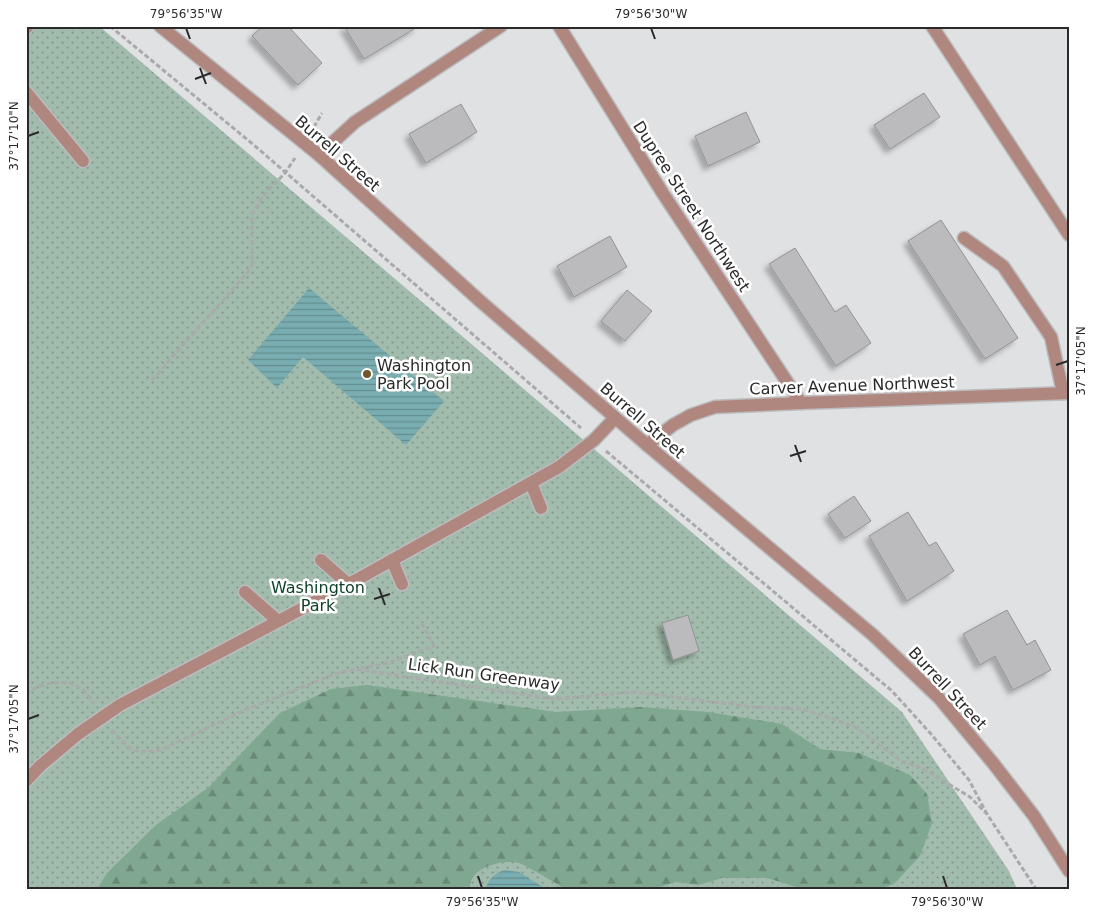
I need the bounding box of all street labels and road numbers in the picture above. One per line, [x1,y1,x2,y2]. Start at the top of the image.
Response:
street label: Burrell Street [291,111,384,195]
street label: Dupree Street Northwest [629,117,754,295]
street label: Carver Avenue Northwest [749,372,955,399]
street label: Burrell Street [596,378,689,462]
street label: Burrell Street [905,643,991,734]
street label: Lick Run Greenway [407,654,561,695]

